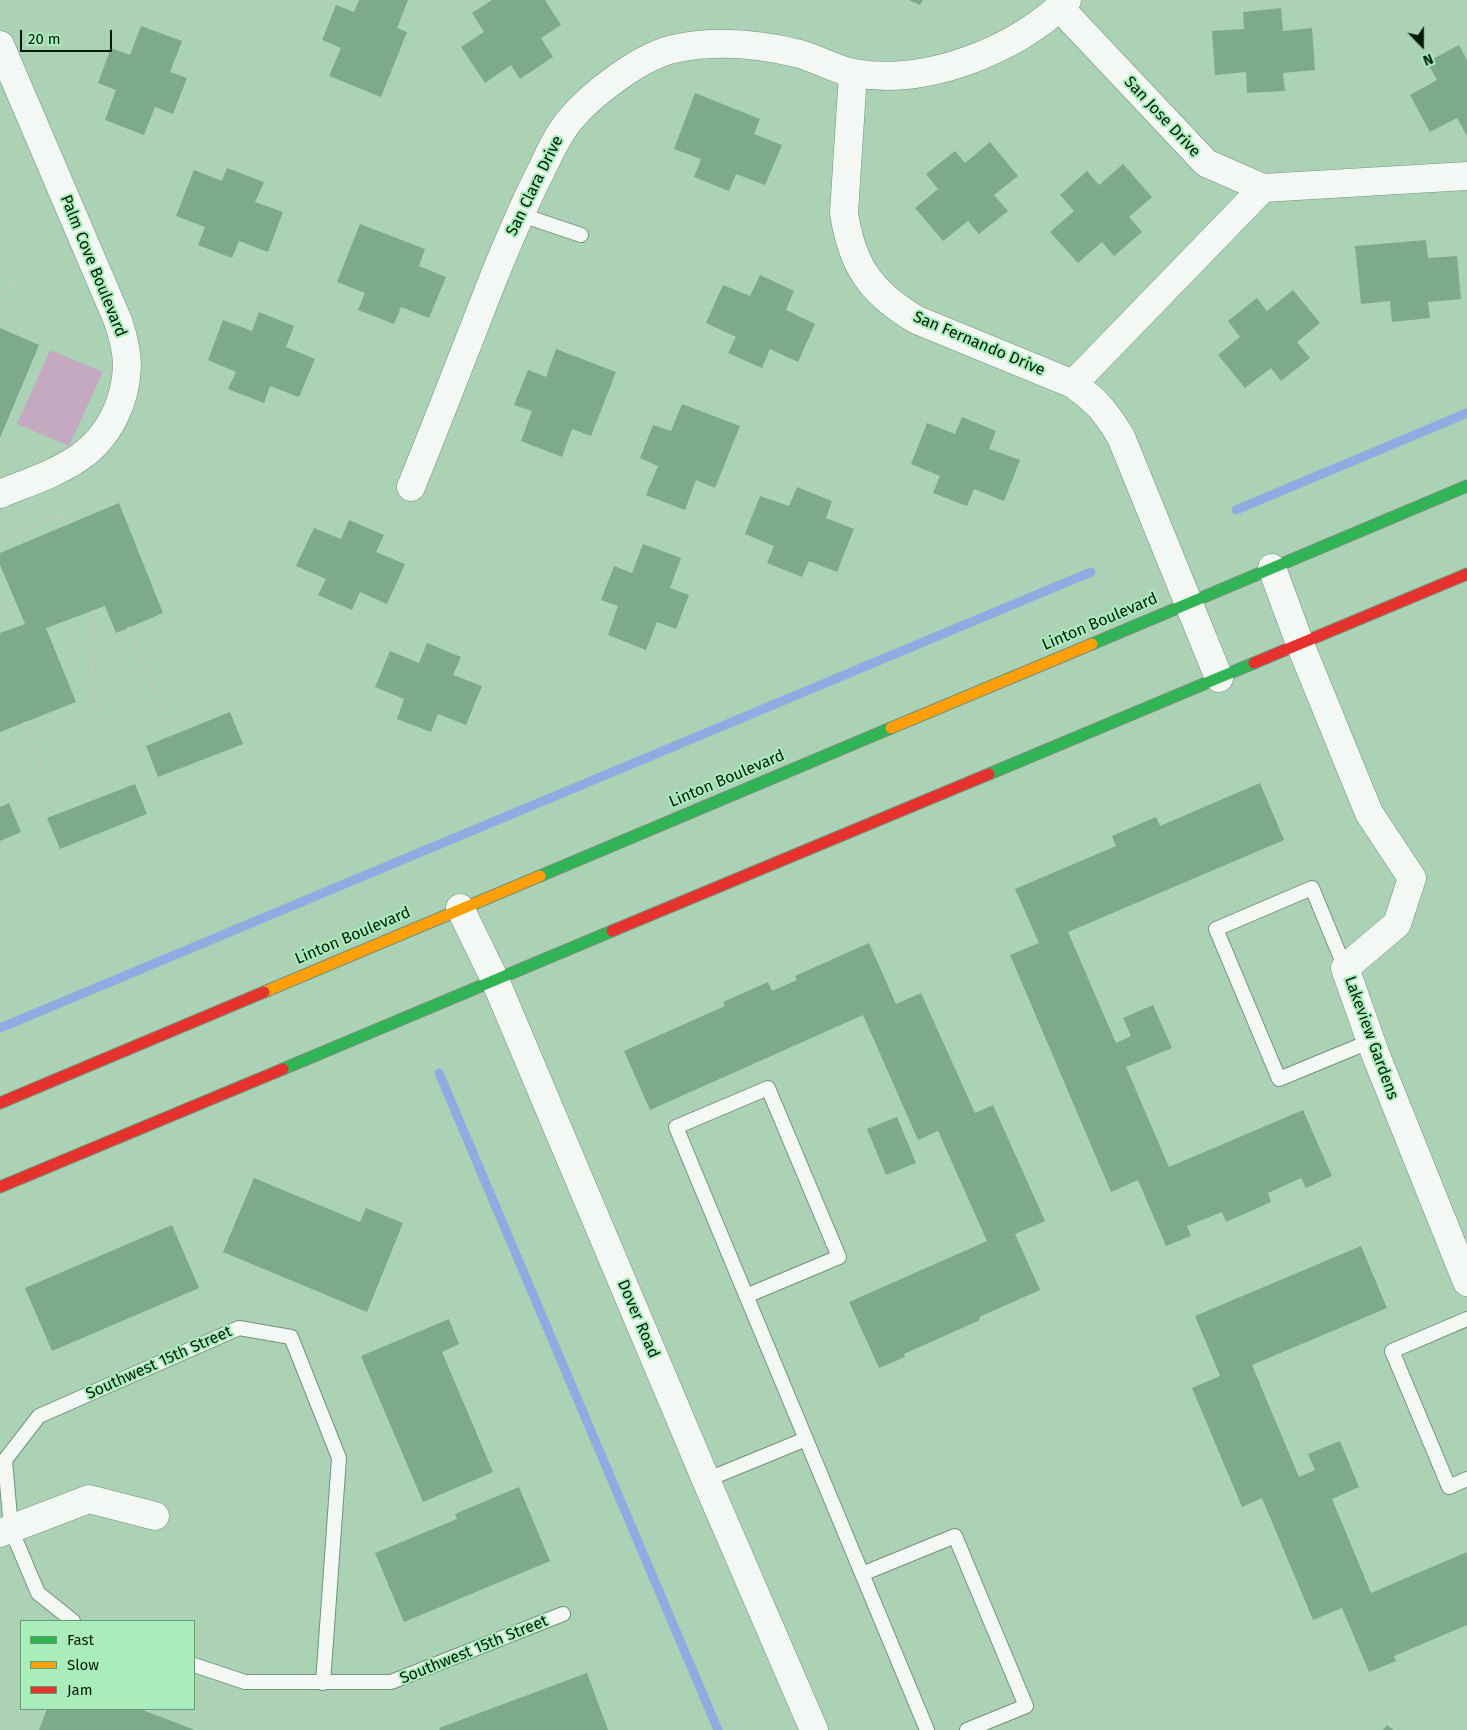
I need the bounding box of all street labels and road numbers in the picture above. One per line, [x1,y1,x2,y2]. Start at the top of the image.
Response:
street label: San Jose Drive [1120,73,1204,161]
street label: San Clara Drive [502,133,568,239]
street label: Palm Cove Boulevard [56,192,130,340]
street label: San Fernando Drive [910,308,1048,380]
street label: Linton Boulevard [1039,589,1161,655]
street label: Linton Boulevard [666,746,788,812]
street label: Linton Boulevard [292,903,414,969]
street label: Lakeview Gardens [1340,974,1402,1102]
street label: Dover Road [613,1277,663,1361]
street label: Southwest 15th Street [83,1322,235,1404]
street label: Southwest 15th Street [397,1612,551,1688]

